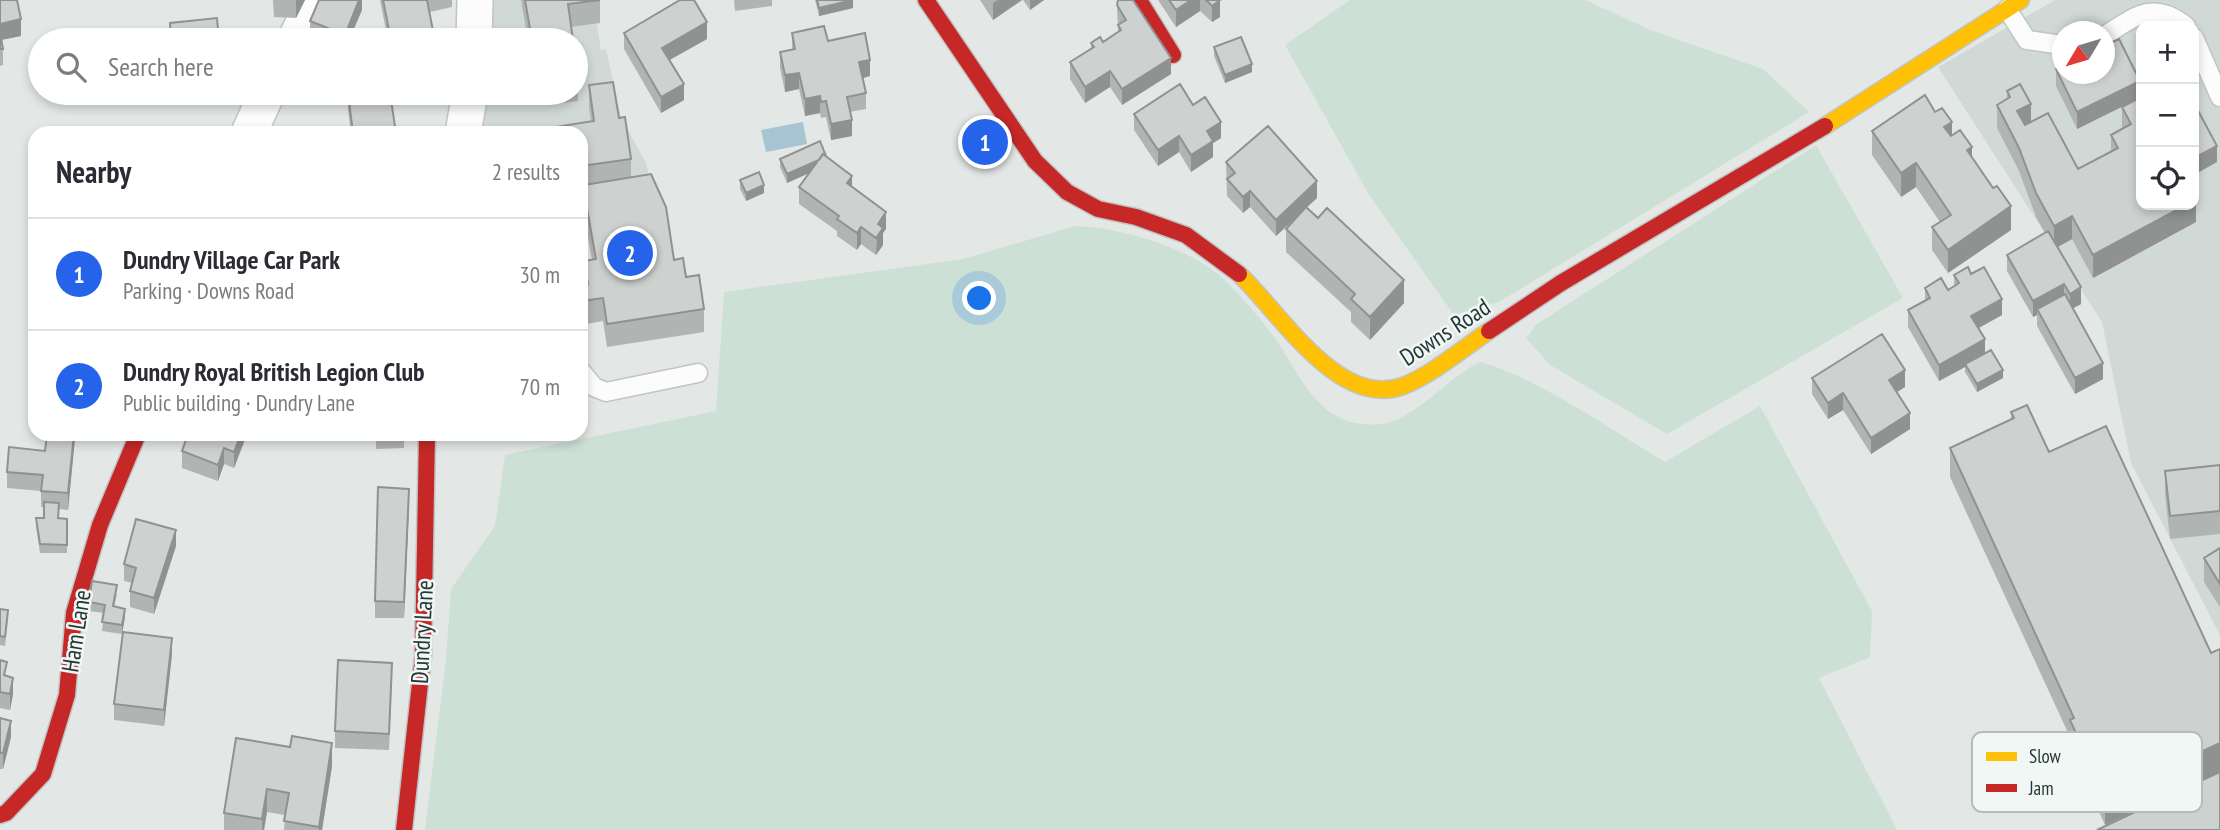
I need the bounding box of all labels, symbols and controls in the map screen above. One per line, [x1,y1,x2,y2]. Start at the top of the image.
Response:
north arrow [2052,21,2115,84]
map controls [2136,21,2199,210]
button: + [2136,21,2199,84]
search box [28,28,588,105]
icon: search [52,48,90,86]
text: Search here [108,50,214,83]
button: − [2136,84,2199,147]
pin: 1 [962,116,1008,168]
button: locate [2136,147,2199,210]
text: Nearby [56,152,131,191]
text: 2 results [492,157,560,186]
pin: 2 [607,227,653,279]
text: Dundry Village Car Park [123,243,340,276]
text: 1 [74,260,85,289]
text: 30 m [519,260,560,289]
text: Parking · Downs Road [123,276,294,305]
your location [962,281,996,315]
street label: Downs Road [1394,291,1496,373]
text: Dundry Royal British Legion Club [123,355,425,388]
text: 2 [74,372,85,401]
text: 70 m [519,372,560,401]
text: Public building · Dundry Lane [123,388,355,417]
street label: Dundry Lane [404,579,440,685]
street label: Ham Lane [54,588,98,674]
legend [1972,732,2202,812]
text: Slow [2029,744,2062,768]
text: Jam [2028,776,2054,800]

